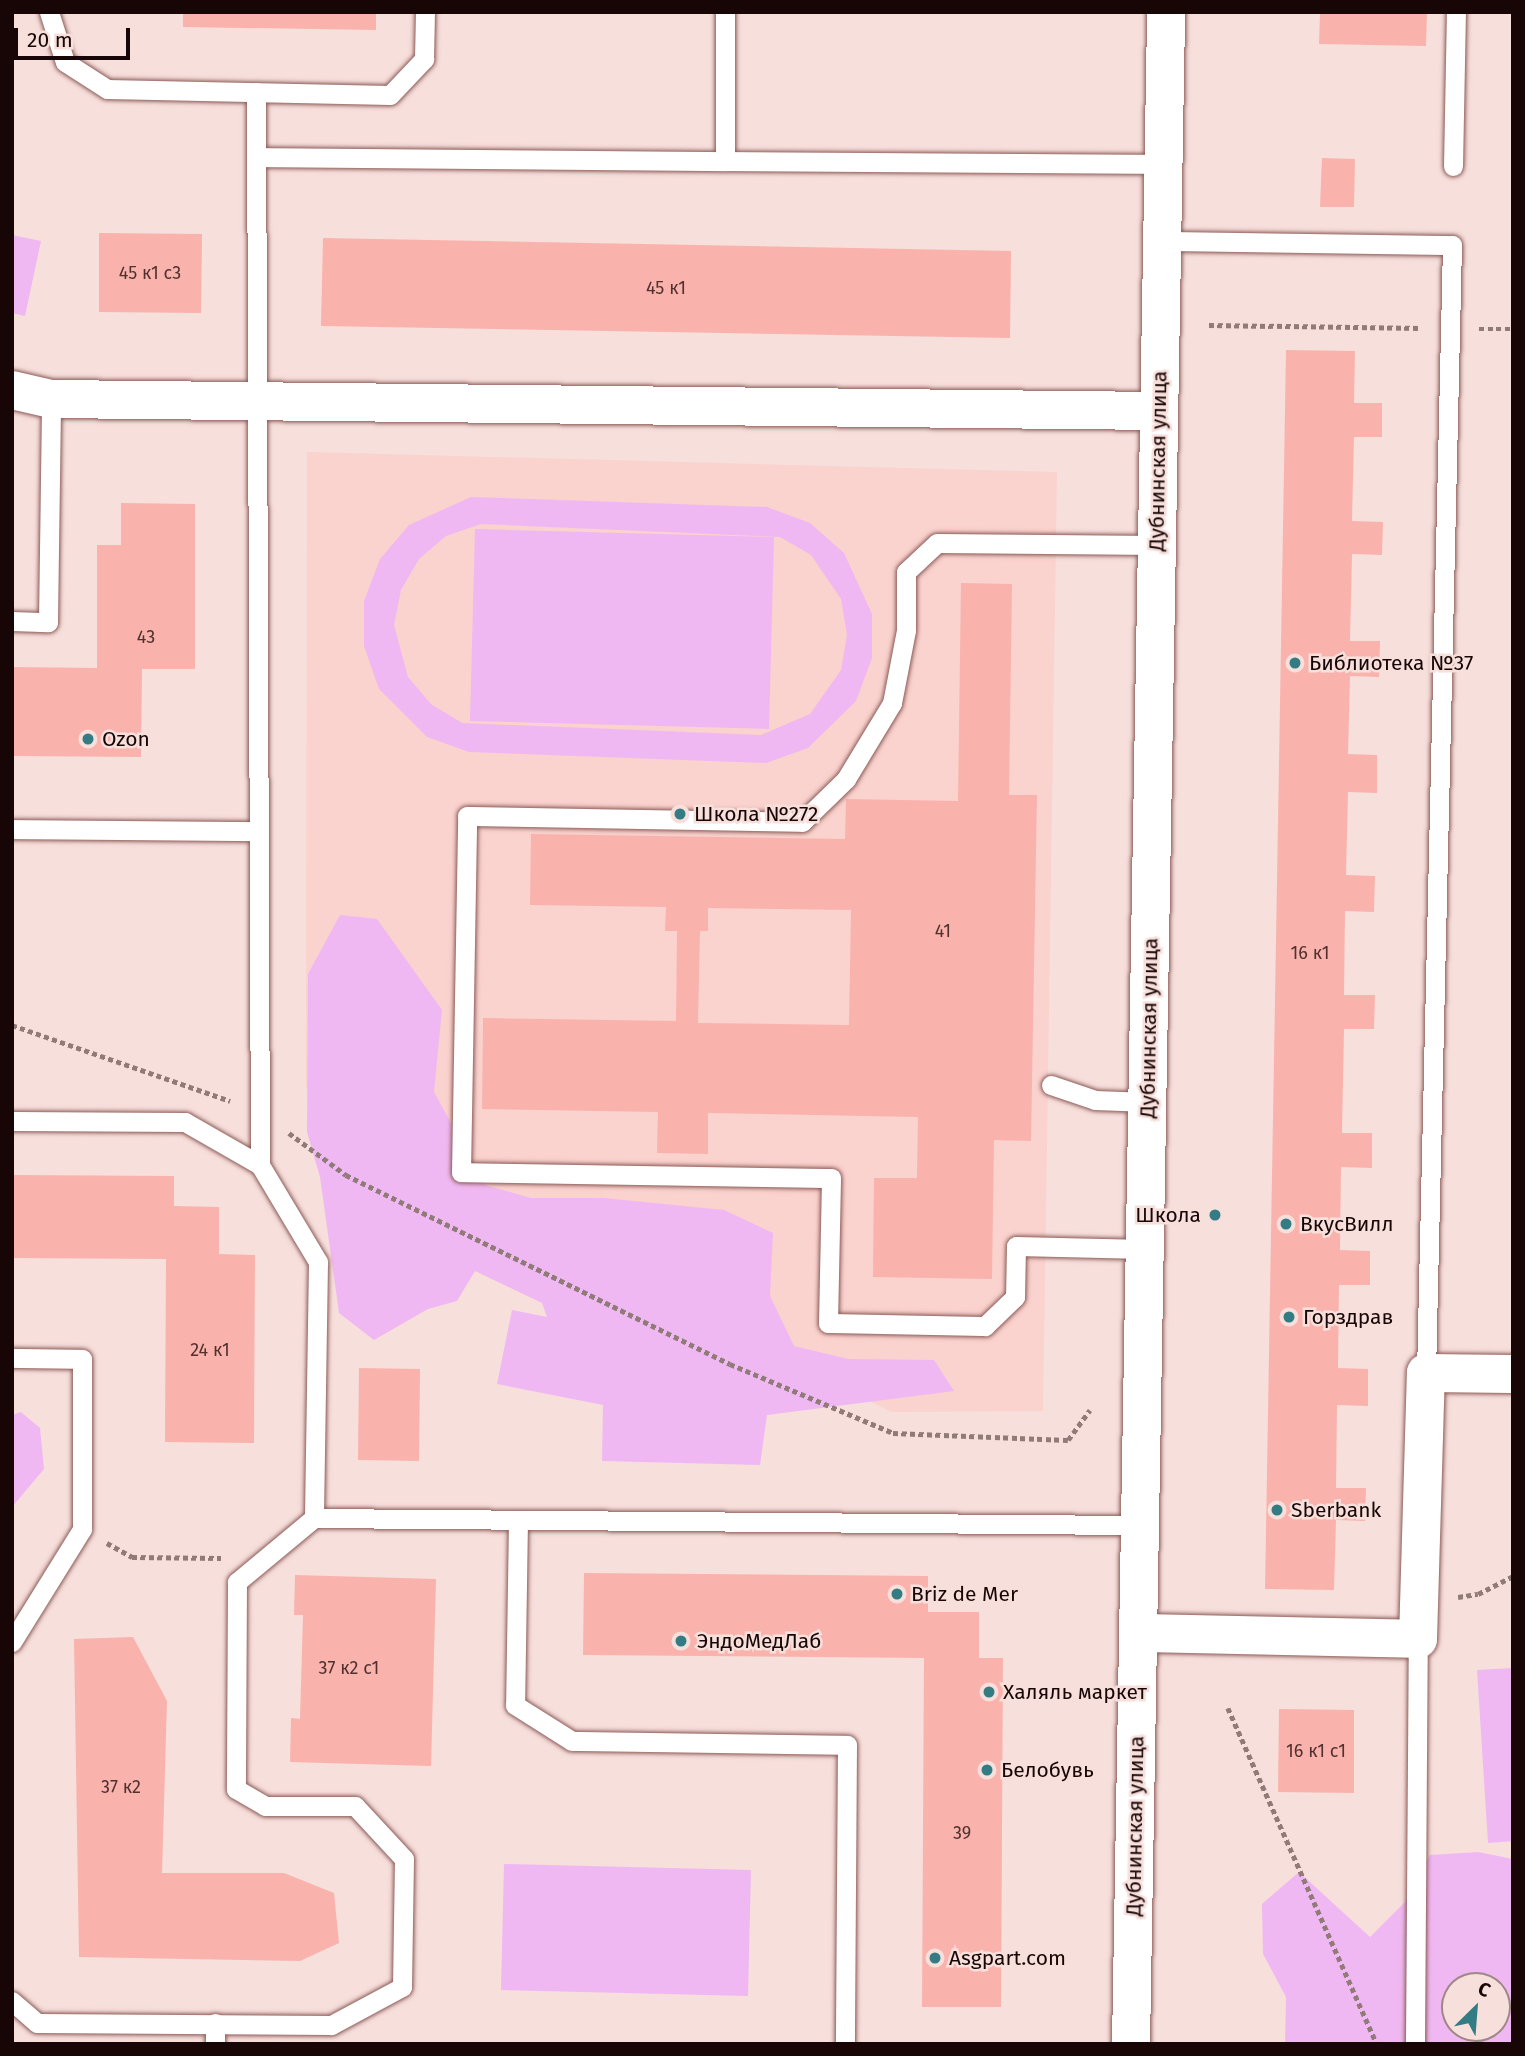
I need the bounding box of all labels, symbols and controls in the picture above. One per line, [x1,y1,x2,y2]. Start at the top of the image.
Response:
scale bar [18,14,133,58]
text: 20 m [27,27,73,53]
house number: 45 к1 с3 [119,262,181,284]
house number: 45 к1 [646,277,686,299]
street label: Дубнинская улица [1144,371,1172,551]
house number: 43 [137,626,155,648]
place label: Библиотека №37 [1309,650,1473,676]
marker: Библиотека №37 [1287,655,1303,671]
place label: Ozon [102,726,150,752]
marker: Ozon [80,731,96,747]
place label: Школа №272 [694,801,818,827]
marker: Школа №272 [672,806,688,822]
house number: 41 [935,920,951,942]
street label: Дубнинская улица [1135,938,1163,1118]
house number: 16 к1 [1290,942,1330,964]
place label: Школа [1135,1202,1201,1228]
marker: Школа [1207,1207,1223,1223]
place label: ВкусВилл [1300,1211,1394,1237]
marker: ВкусВилл [1278,1216,1294,1232]
place label: Горздрав [1303,1304,1393,1330]
marker: Горздрав [1281,1309,1297,1325]
house number: 24 к1 [190,1339,230,1361]
place label: Sberbank [1291,1497,1381,1523]
marker: Sberbank [1269,1502,1285,1518]
place label: Briz de Mer [911,1581,1018,1607]
marker: Briz de Mer [889,1586,905,1602]
place label: ЭндоМедЛаб [697,1628,821,1654]
marker: ЭндоМедЛаб [671,1631,691,1651]
house number: 37 к2 с1 [319,1657,379,1679]
place label: Халяль маркет [1003,1679,1147,1705]
marker: Халяль маркет [981,1684,997,1700]
street label: Дубнинская улица [1121,1736,1149,1916]
house number: 16 к1 с1 [1286,1740,1346,1762]
place label: Белобувь [1001,1757,1094,1783]
marker: Белобувь [979,1762,995,1778]
house number: 37 к2 [101,1776,141,1798]
house number: 39 [953,1822,971,1844]
place label: Asgpart.com [949,1945,1066,1971]
marker: Asgpart.com [927,1950,943,1966]
north arrow [1441,1972,1511,2042]
text: С [1474,1977,1494,2002]

